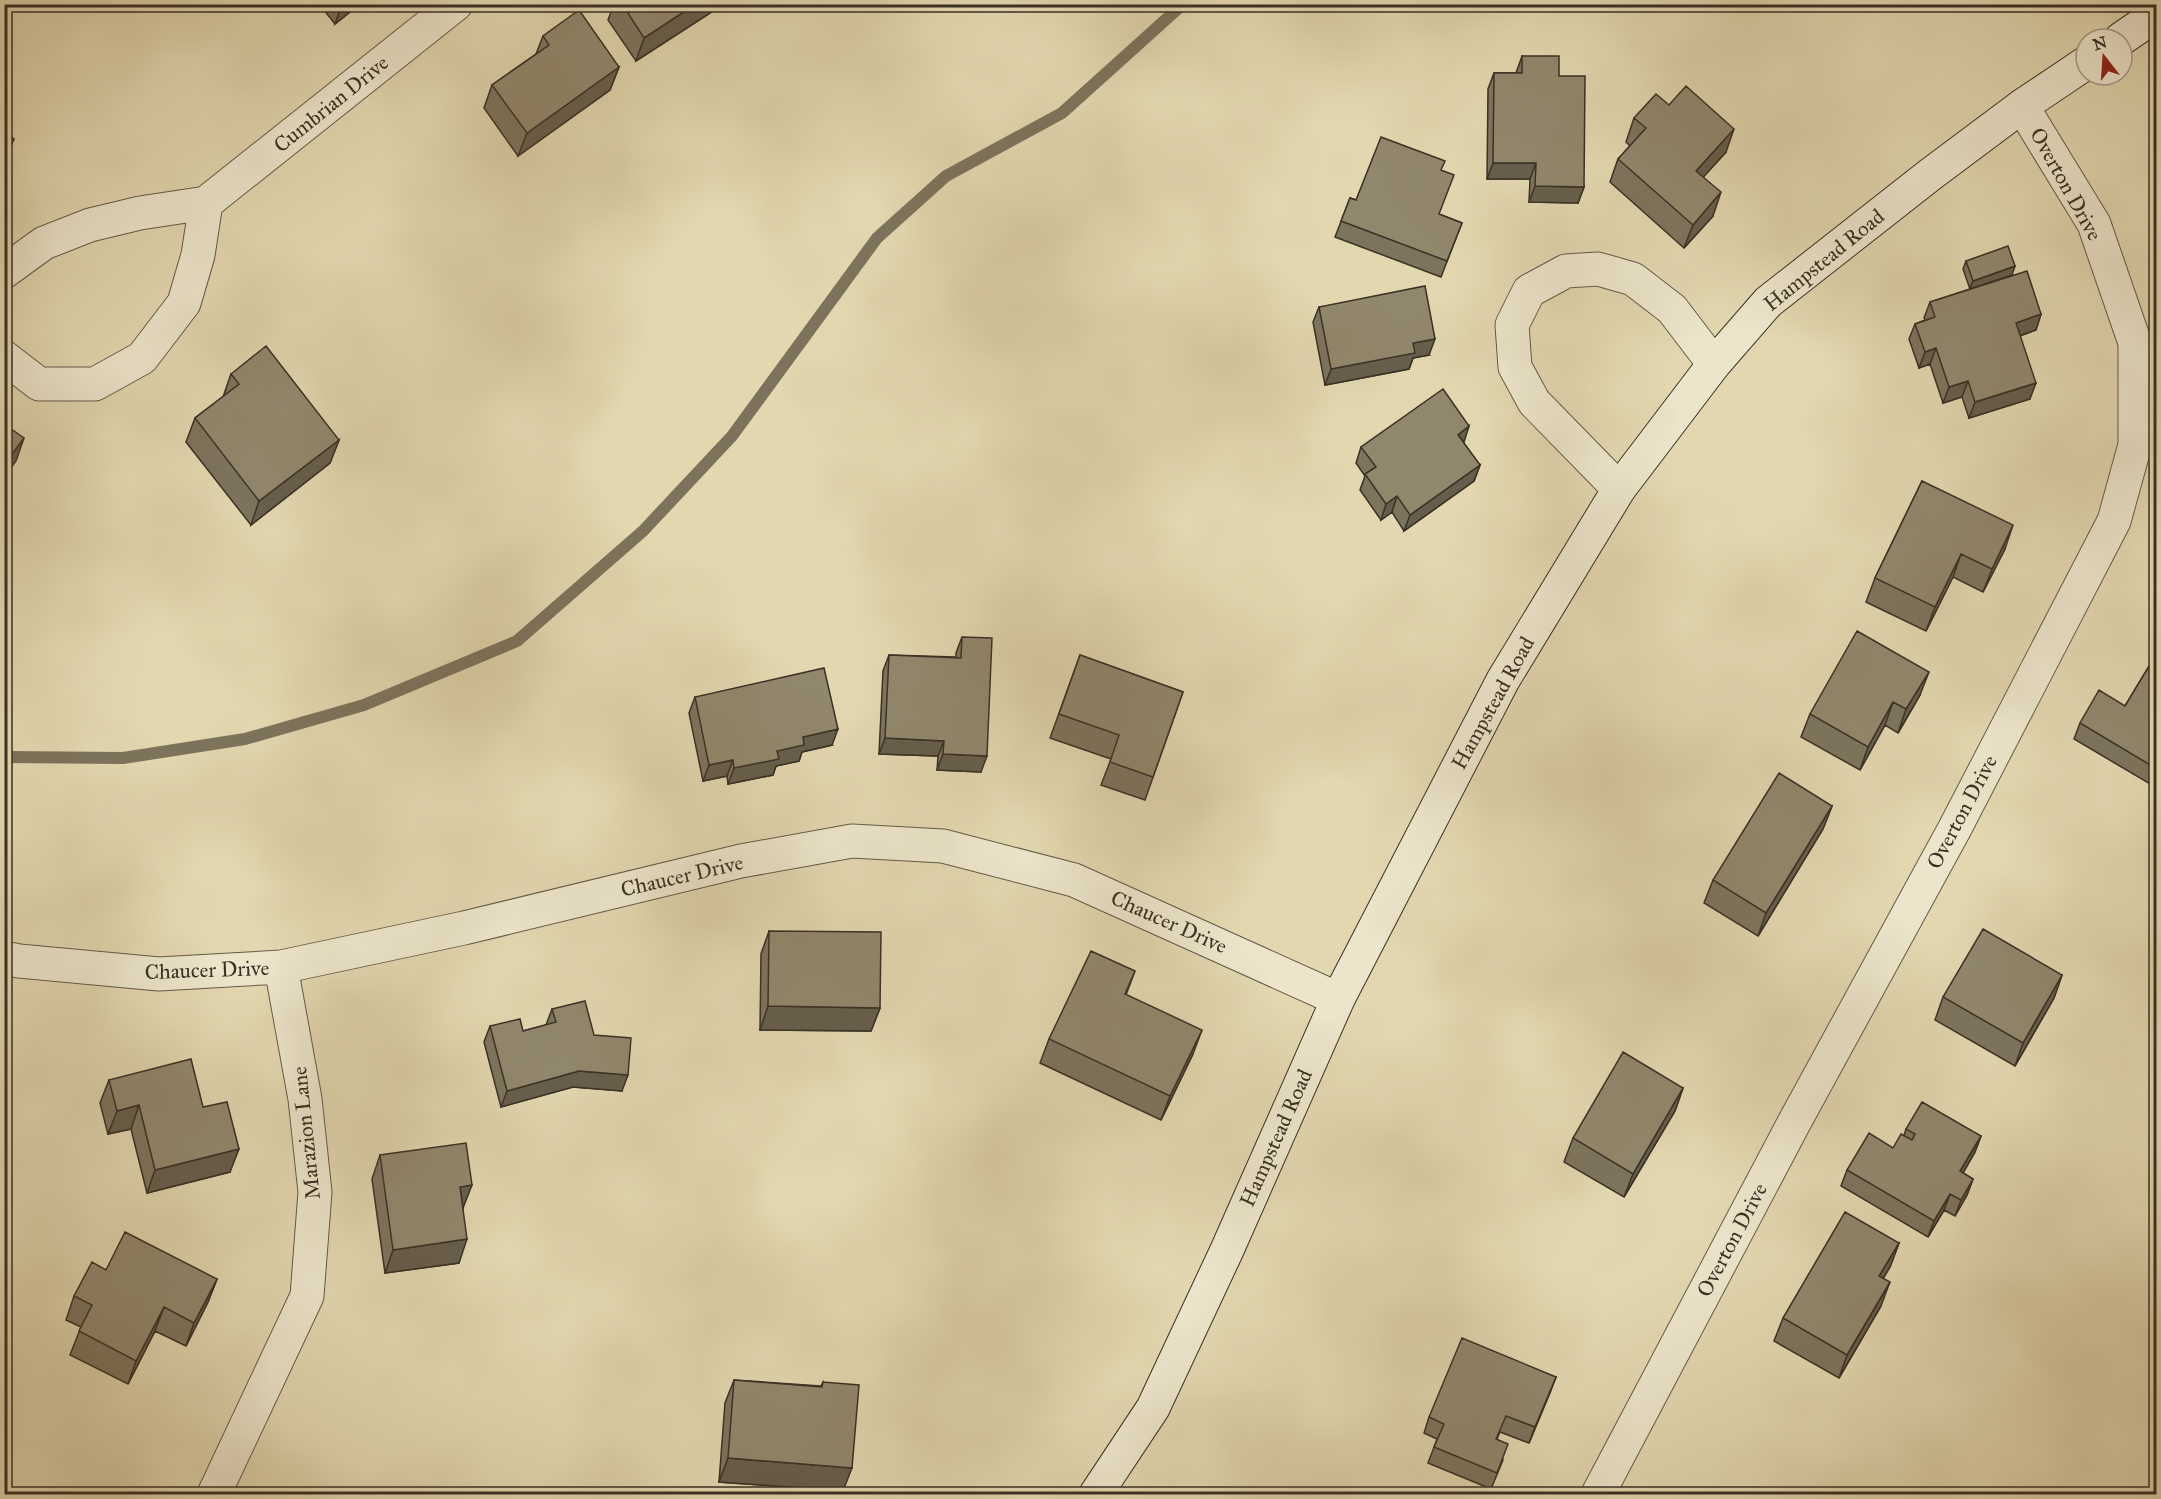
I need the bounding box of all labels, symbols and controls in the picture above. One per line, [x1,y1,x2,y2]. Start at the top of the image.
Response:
north arrow [2074,27,2134,87]
text: N [2090,32,2109,54]
street label: Cumbrian Drive [268,50,394,158]
street label: Overton Drive [2024,123,2108,245]
street label: Hampstead Road [1758,203,1890,317]
street label: Hampstead Road [1446,632,1540,774]
street label: Overton Drive [1921,750,2003,873]
street label: Chaucer Drive [618,849,746,903]
street label: Chaucer Drive [1107,885,1231,959]
street label: Chaucer Drive [144,955,270,985]
street label: Marazion Lane [286,1065,326,1201]
street label: Hampstead Road [1234,1065,1318,1211]
street label: Overton Drive [1691,1178,1773,1301]

